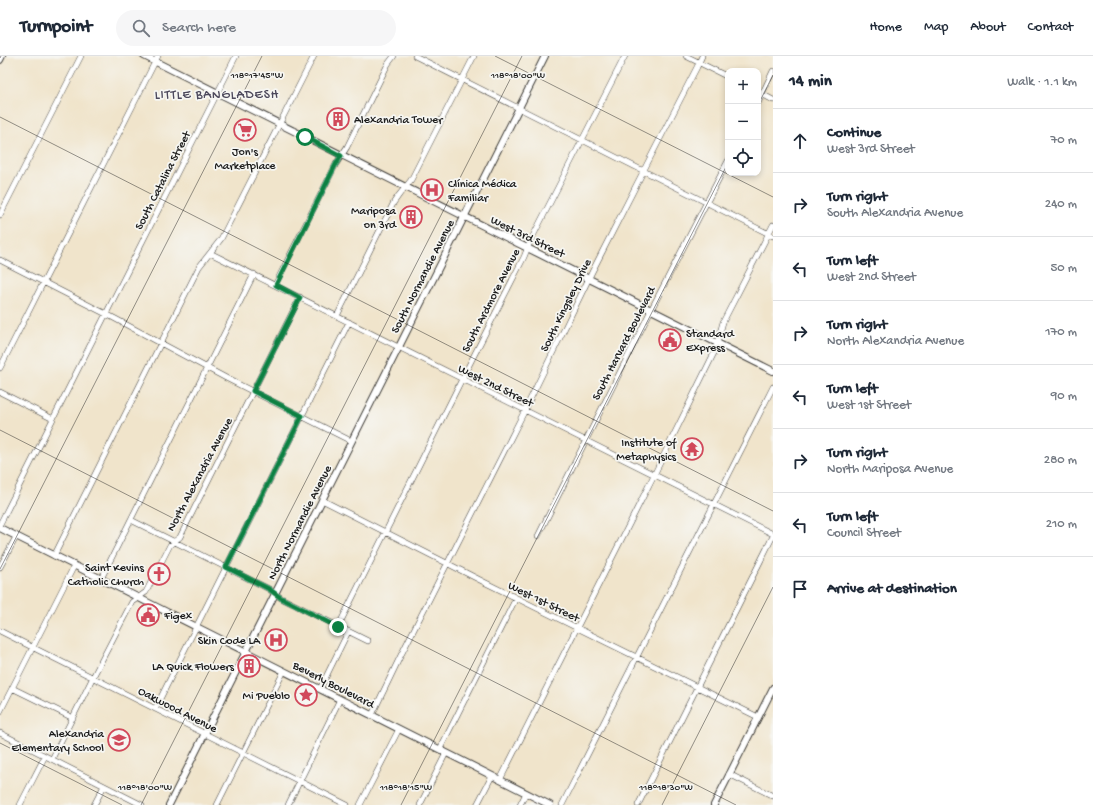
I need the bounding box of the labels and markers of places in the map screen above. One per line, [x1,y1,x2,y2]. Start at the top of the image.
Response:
building icon: Alexandria Tower [325,106,351,132]
place label: Alexandria Tower [354,114,444,128]
supermarket icon: Jon's Marketplace [232,117,258,143]
place label: Jon's Marketplace [214,146,276,174]
hospital icon: Clínica Médica Familiar [419,177,445,203]
place label: Clínica Médica Familiar [447,178,517,206]
building icon: Mariposa on 3rd [398,204,424,230]
place label: Mariposa on 3rd [351,205,397,233]
public building icon: Standard Express [657,327,683,353]
place label: Standard Express [686,328,735,356]
temple icon: Institute of Metaphysics [679,436,705,462]
place label: Institute of Metaphysics [616,437,677,465]
church icon: Saint Kevins Catholic Church [146,561,172,587]
place label: Saint Kevins Catholic Church [68,562,145,590]
public building icon: Figex [135,602,161,628]
place label: Figex [163,610,193,624]
hospital icon: Skin Code LA [263,627,289,653]
place label: Skin Code LA [198,635,261,649]
building icon: LA Quick Flowers [236,653,262,679]
place label: LA Quick Flowers [152,661,235,675]
place icon: Mi Pueblo [293,682,319,708]
place label: Mi Pueblo [243,690,290,704]
school or university icon: Alexandria Elementary School [106,727,132,753]
place label: Alexandria Elementary School [12,728,104,756]

